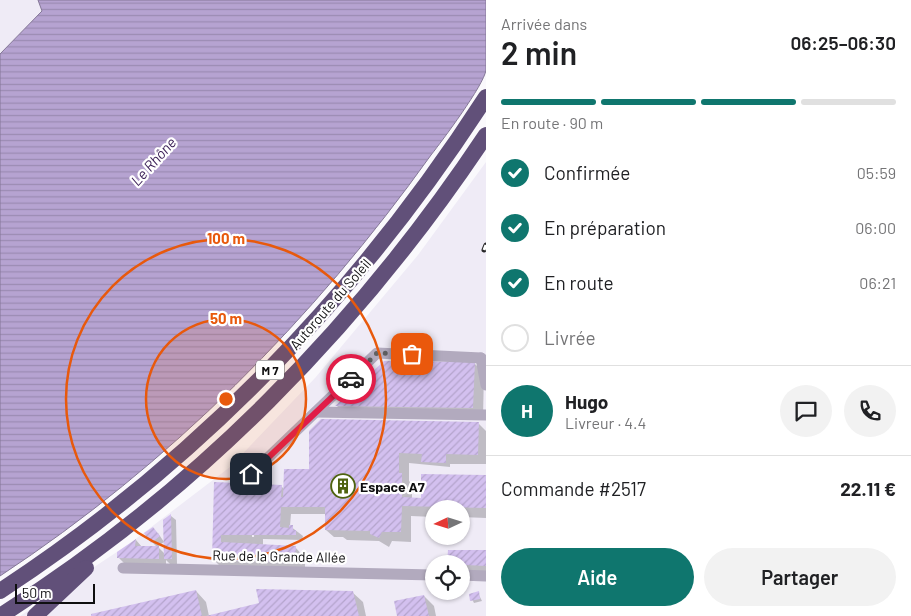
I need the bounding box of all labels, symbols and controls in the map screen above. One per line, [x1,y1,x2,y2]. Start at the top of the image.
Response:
text: Arrivée dans [501,14,587,33]
text: 06:25–06:30 [791,31,896,54]
text: 2 min [501,33,577,71]
text: En route · 90 m [501,113,603,132]
water label: Le Rhône [127,133,180,189]
icon: check [501,159,529,187]
text: Confirmée [544,161,631,184]
text: 05:59 [857,163,896,182]
icon: check [501,214,529,242]
text: En préparation [544,216,666,239]
text: 06:00 [855,218,896,237]
text: 100 m [207,229,245,247]
street label: Autoroute du Soleil [286,255,374,353]
icon: check [501,269,529,297]
text: En route [544,271,614,294]
text: 06:21 [859,273,896,292]
text: 50 m [210,309,242,327]
text: Livrée [544,326,596,349]
pin [391,333,433,375]
icon: bag [398,340,426,368]
courier [326,354,376,404]
road number: M 7 [256,360,284,380]
icon: car [337,365,365,393]
button: chat [780,385,832,437]
button: phone [844,385,896,437]
centre of rings [217,390,235,408]
text: Hugo [565,390,608,413]
text: H [521,399,533,422]
text: Livreur · 4.4 [565,413,646,432]
pin [230,453,272,495]
icon: home [237,460,265,488]
building icon: Espace A7 [330,473,356,499]
text: Commande #2517 [501,477,646,500]
text: 22.11 € [840,477,896,500]
place label: Espace A7 [360,478,425,495]
north arrow [425,500,470,545]
map controls [425,500,470,600]
street label: Rue de la Grande Allée [212,546,346,566]
button: Aide [501,548,694,606]
button: Partager [704,548,896,606]
button: locate [425,555,470,600]
scale bar [15,581,95,604]
text: 50 m [22,584,51,601]

